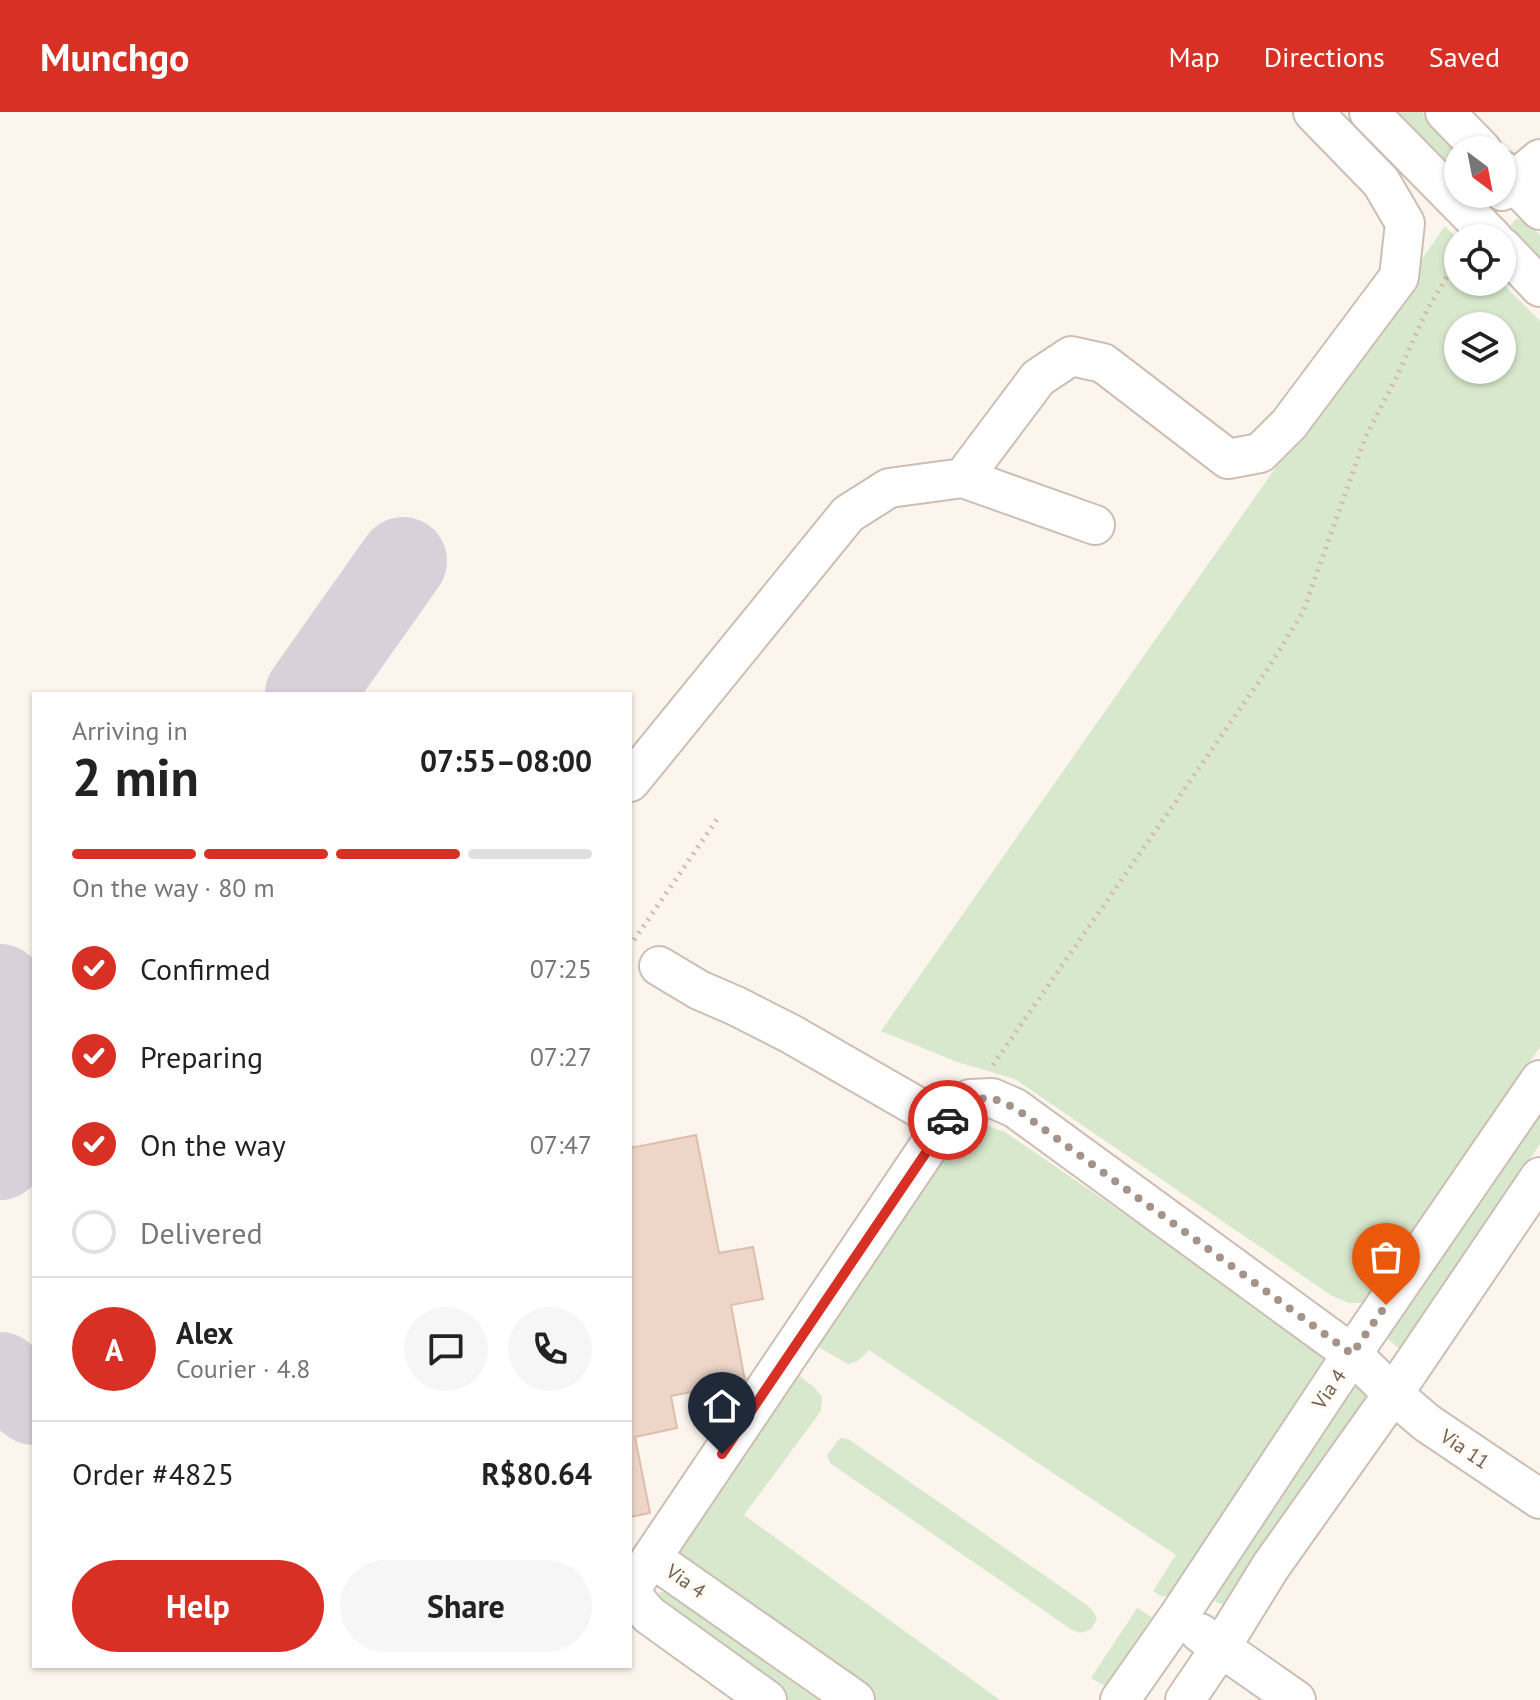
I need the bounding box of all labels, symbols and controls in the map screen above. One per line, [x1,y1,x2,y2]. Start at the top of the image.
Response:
text: Munchgo [40,32,190,81]
text: Map [1169,38,1220,75]
text: Directions [1264,38,1385,75]
text: Saved [1429,38,1500,75]
north arrow [1444,136,1516,208]
map controls [1444,136,1516,384]
button: locate [1444,224,1516,296]
button: layers [1444,312,1516,384]
text: Arriving in [72,714,188,747]
text: 07:55–08:00 [420,741,592,780]
text: 2 min [72,743,199,810]
text: On the way · 80 m [72,871,275,904]
icon: check [72,946,116,990]
text: Confirmed [140,949,271,988]
text: 07:25 [530,952,592,985]
icon: check [72,1034,116,1078]
text: Preparing [140,1037,263,1076]
text: 07:27 [530,1040,592,1073]
courier [908,1080,988,1160]
icon: car [926,1098,970,1142]
icon: check [72,1122,116,1166]
text: On the way [140,1125,286,1164]
text: 07:47 [530,1128,592,1161]
text: Delivered [140,1213,263,1252]
pin [1352,1223,1420,1305]
icon: bag [1364,1235,1408,1279]
button: chat [404,1307,488,1391]
button: phone [508,1307,592,1391]
text: Alex [176,1313,233,1352]
text: A [105,1330,123,1369]
text: Courier · 4.8 [176,1352,310,1385]
street label: Via 4 [1306,1364,1352,1415]
pin [688,1372,756,1454]
icon: home [700,1384,744,1428]
street label: Via 11 [1435,1423,1495,1475]
text: Order #4825 [72,1454,234,1493]
text: R$80.64 [482,1454,592,1493]
street label: Via 4 [660,1557,711,1604]
button: Help [72,1560,324,1652]
button: Share [340,1560,592,1652]

